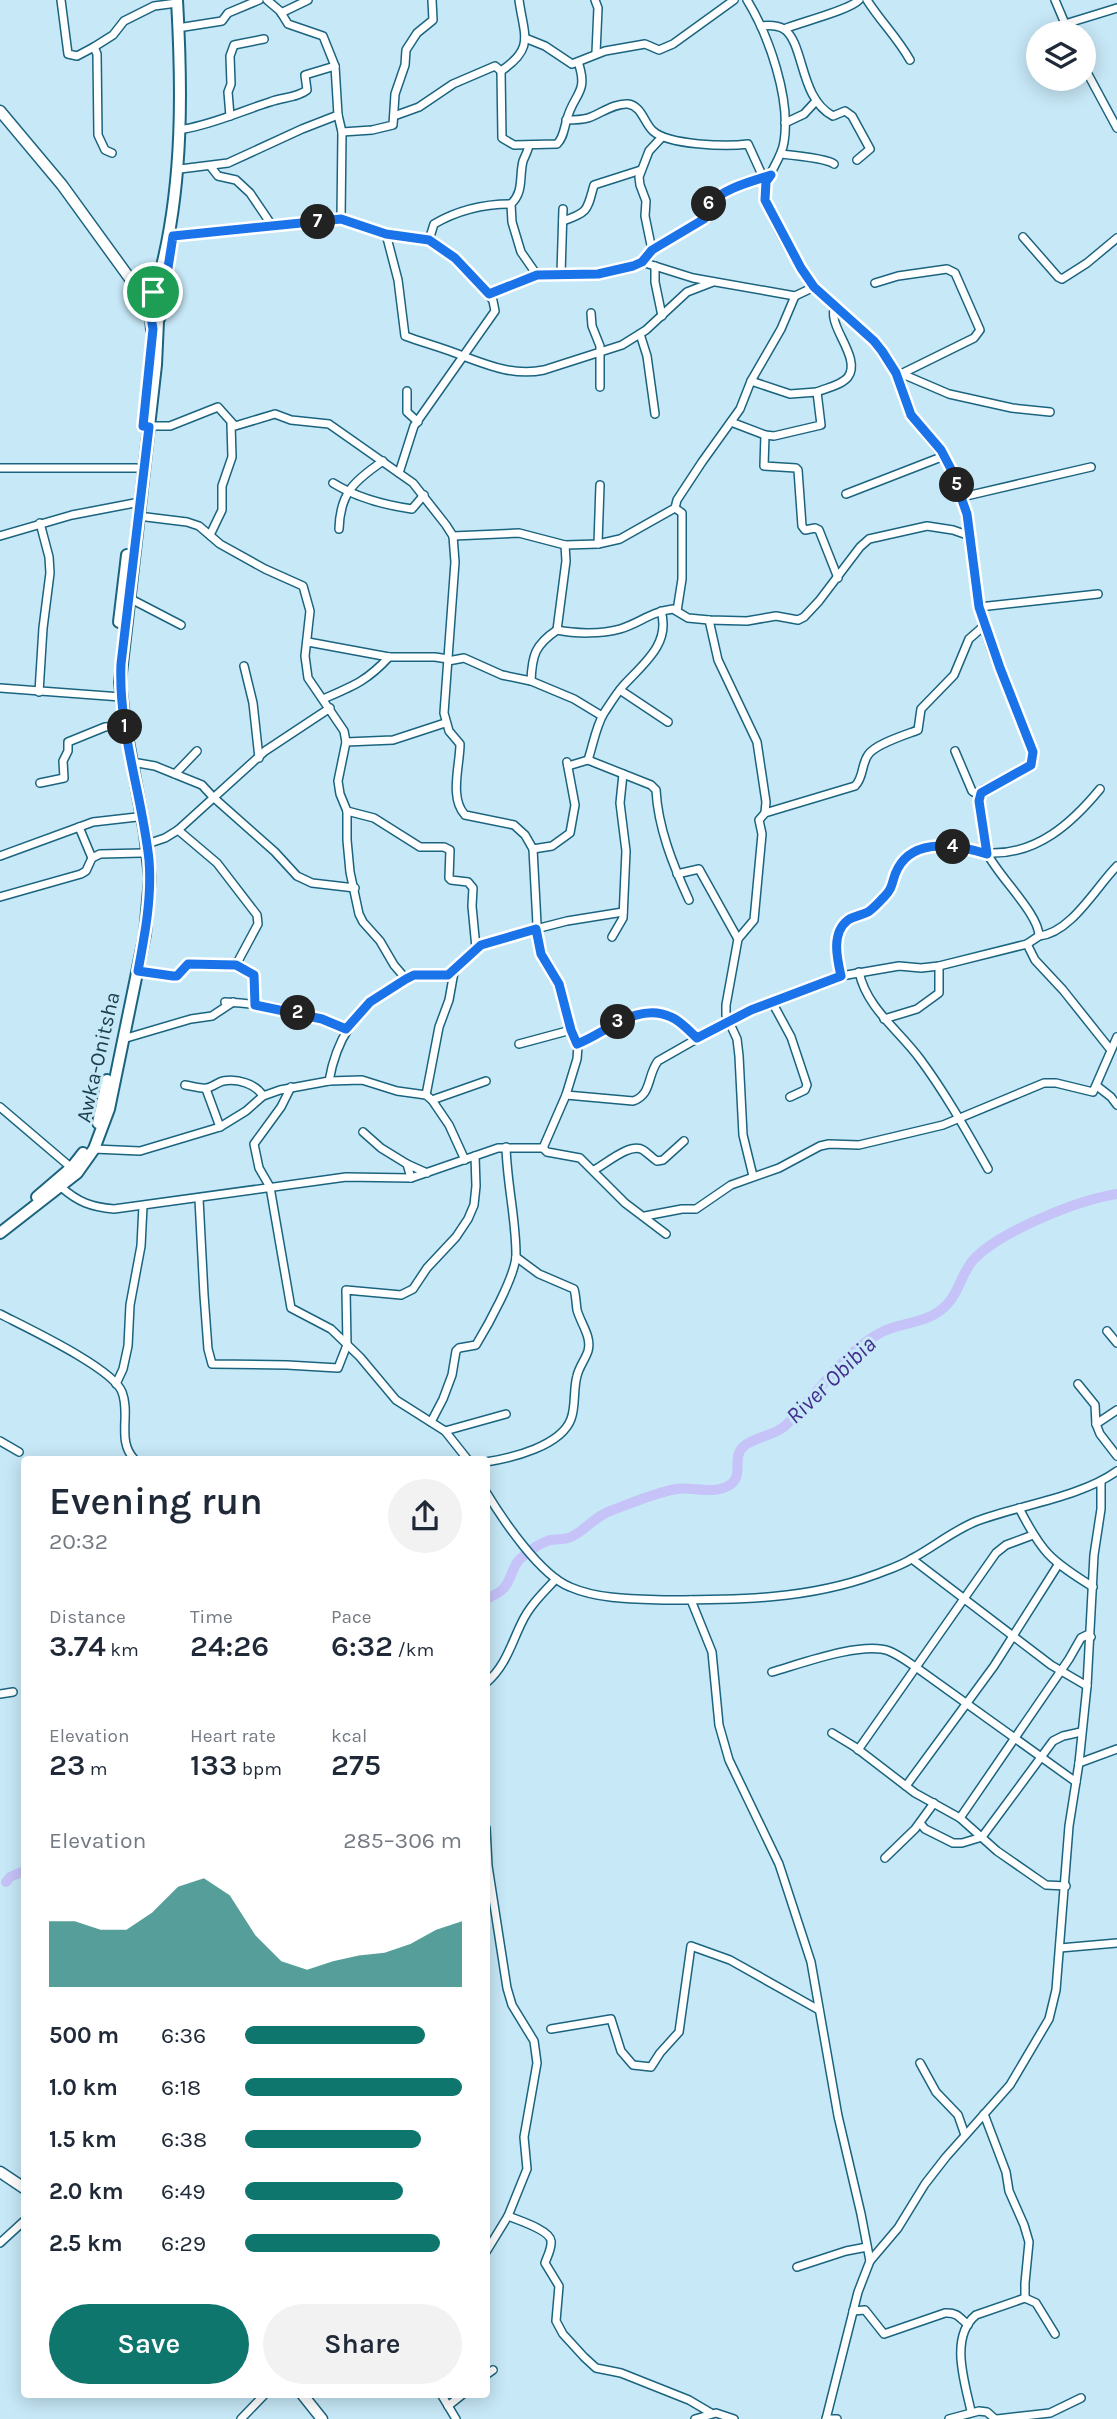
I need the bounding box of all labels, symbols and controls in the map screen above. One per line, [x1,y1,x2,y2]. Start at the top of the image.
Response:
map controls [1026,21,1096,91]
button: layers [1026,21,1096,91]
pin: 6 [692,186,726,222]
text: 6 [703,192,714,214]
pin: 7 [300,204,336,240]
text: 7 [313,210,322,232]
pin [123,262,183,322]
icon: arrive [134,273,172,311]
pin: 5 [940,468,974,503]
text: 5 [951,473,962,495]
pin: 1 [108,710,142,744]
text: 1 [121,715,128,737]
pin: 4 [936,830,970,864]
text: 4 [947,835,958,857]
street label: Awka-Onitsha [71,989,125,1125]
pin: 2 [280,996,316,1030]
text: 2 [292,1001,303,1023]
pin: 3 [600,1004,636,1040]
text: 3 [612,1010,623,1032]
water label: River Obibia [781,1331,881,1429]
text: Evening run [49,1479,263,1524]
button: share [388,1479,462,1553]
text: 20:32 [49,1528,108,1555]
text: Distance [49,1606,126,1628]
text: Time [190,1606,233,1628]
text: Pace [331,1606,372,1628]
text: 3.74 [49,1628,106,1664]
text: 24:26 [190,1628,269,1664]
text: 6:32 [331,1628,393,1664]
text: km [106,1639,139,1661]
text: /km [393,1639,434,1661]
text: Elevation [49,1725,129,1747]
text: Heart rate [190,1725,276,1747]
text: kcal [331,1725,367,1747]
text: 23 [49,1747,85,1783]
text: 133 [190,1747,237,1783]
text: 275 [331,1747,381,1783]
text: m [85,1758,108,1780]
text: bpm [237,1758,282,1780]
text: Elevation [49,1827,146,1854]
text: 285–306 m [343,1827,462,1854]
text: 500 m [49,2022,119,2049]
text: 6:36 [161,2022,206,2049]
text: 1.0 km [49,2074,118,2101]
text: 6:18 [161,2074,201,2101]
text: 1.5 km [49,2126,117,2153]
text: 6:38 [161,2126,207,2153]
text: 2.0 km [49,2178,124,2205]
text: 6:49 [161,2178,206,2205]
text: 2.5 km [49,2230,123,2257]
text: 6:29 [161,2230,206,2257]
button: Save [49,2304,249,2384]
button: Share [263,2304,462,2384]

